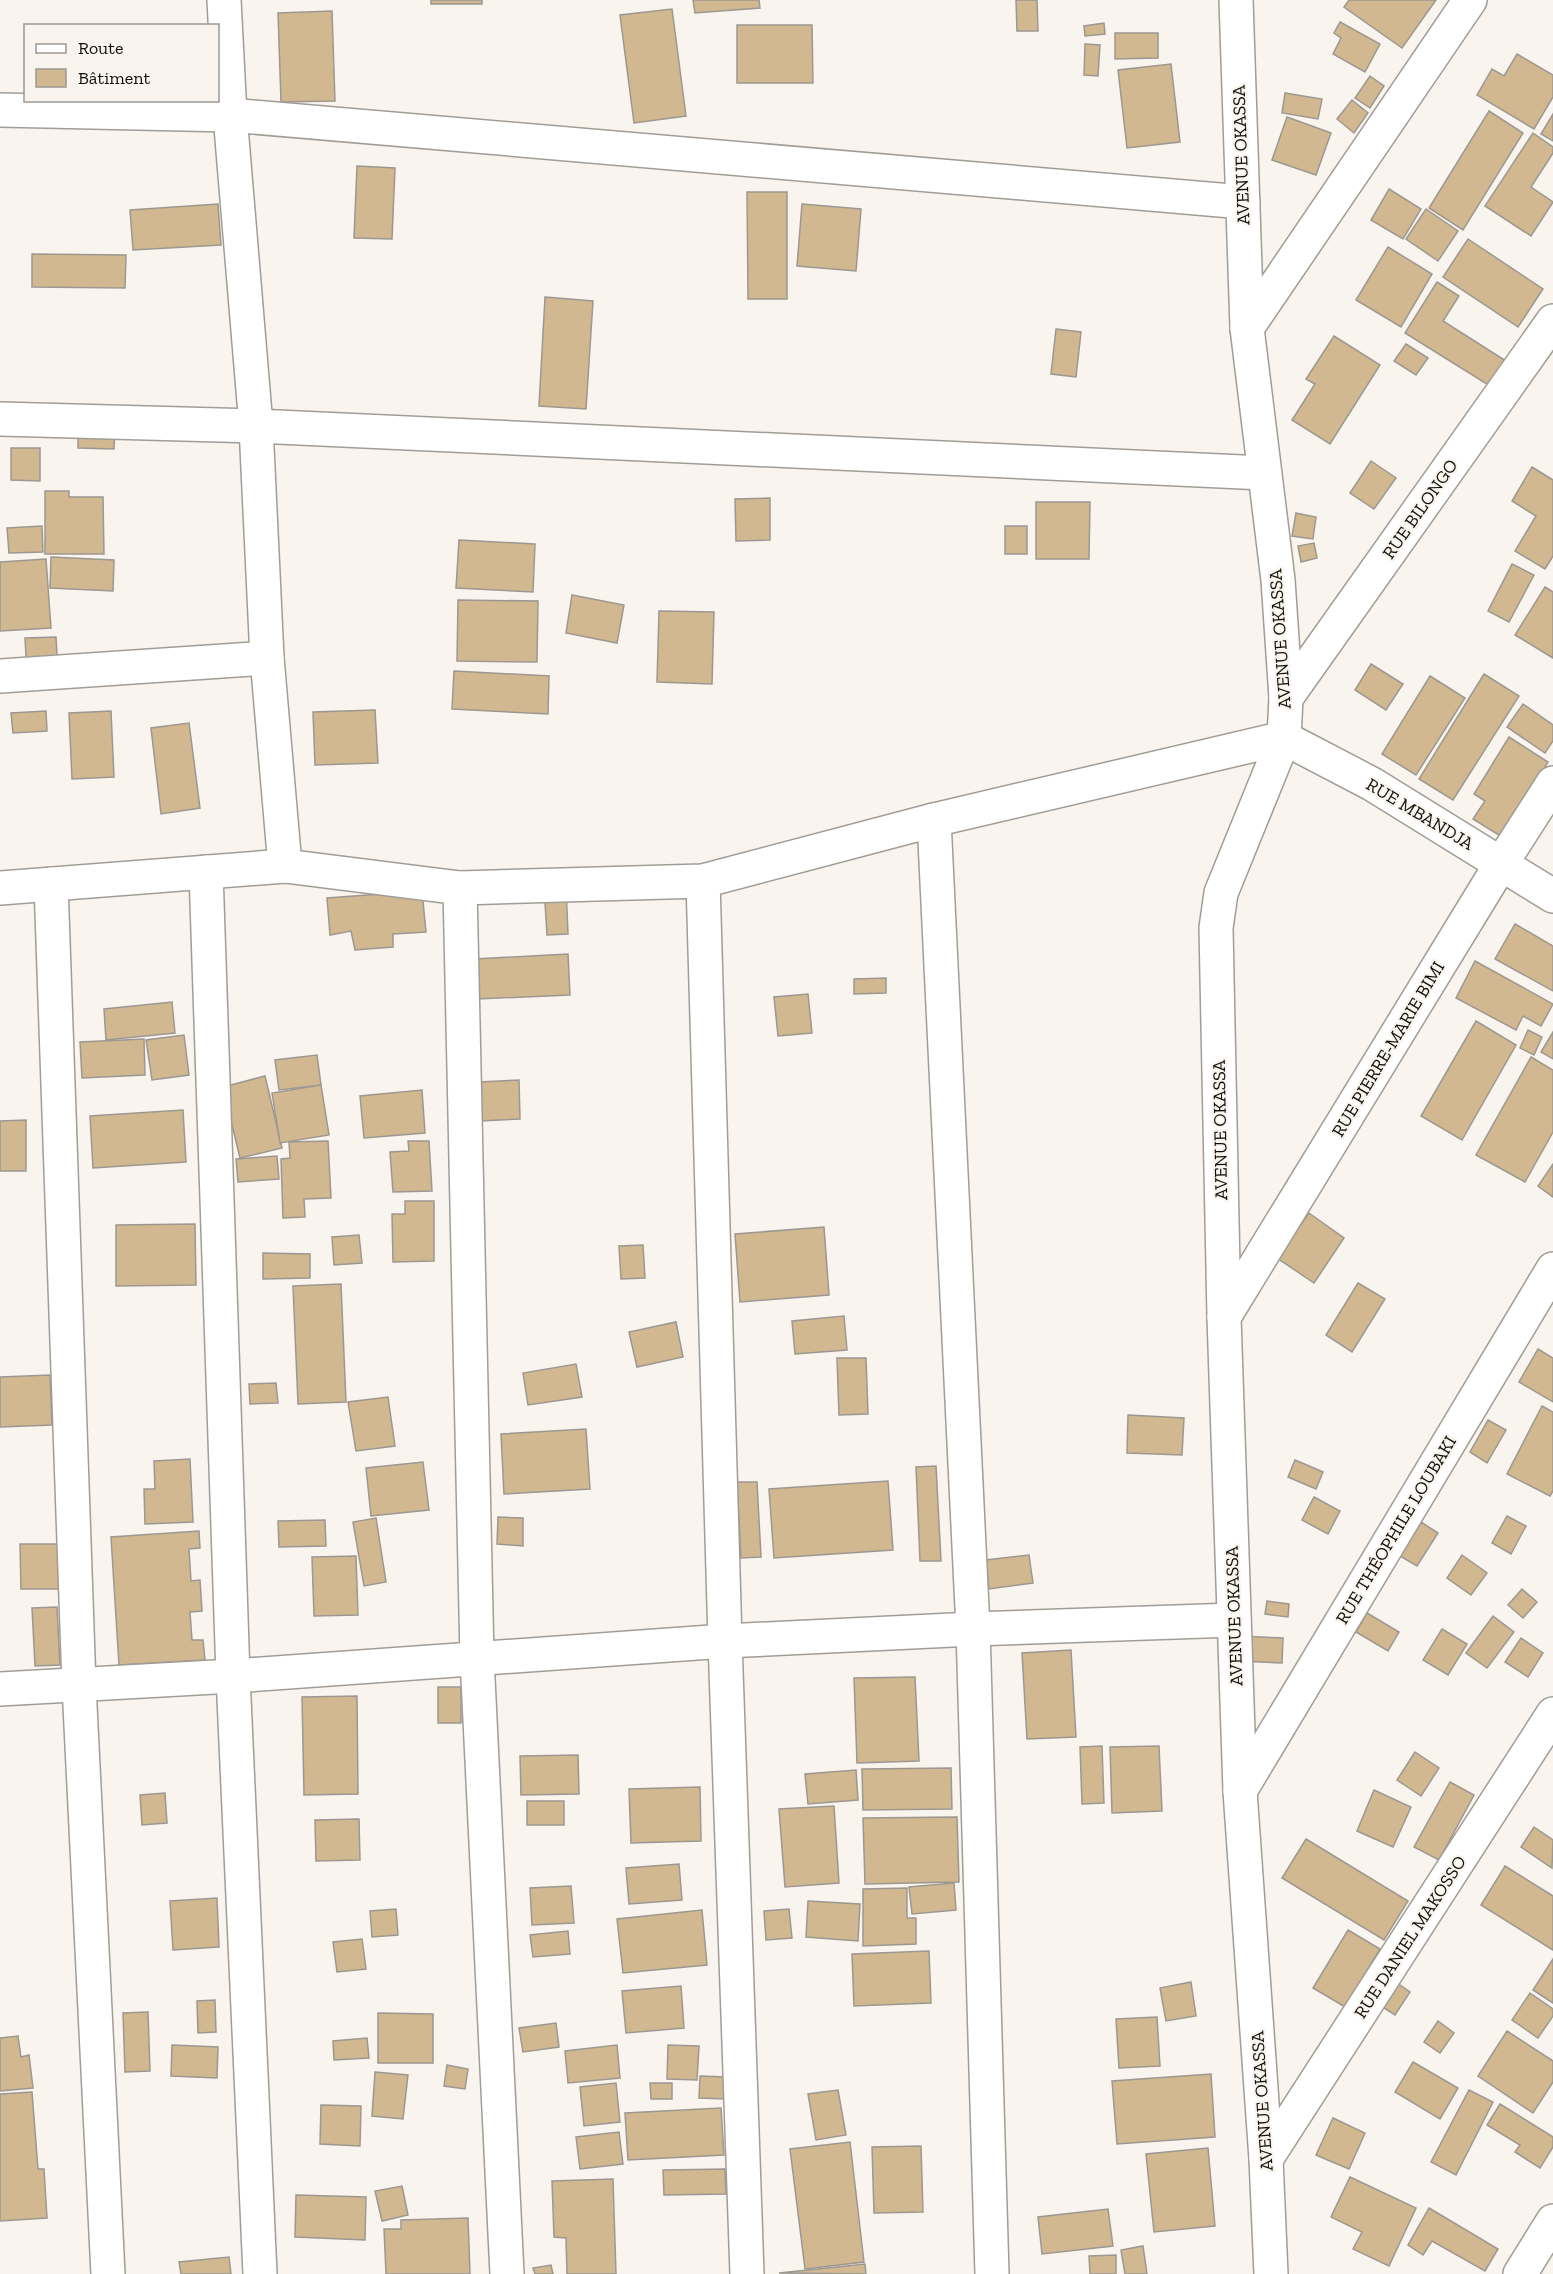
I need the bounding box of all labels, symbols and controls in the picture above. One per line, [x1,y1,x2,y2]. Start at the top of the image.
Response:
legend [24,24,219,102]
text: Route [78,37,123,59]
text: Bâtiment [78,67,151,89]
street label: AVENUE OKASSA [1228,84,1254,225]
street label: RUE BILONGO [1378,455,1462,563]
street label: AVENUE OKASSA [1264,568,1296,710]
street label: RUE MBANDJA [1362,773,1478,855]
street label: RUE PIERRE-MARIE BIMI [1327,957,1449,1141]
street label: AVENUE OKASSA [1208,1059,1232,1200]
street label: RUE THÉOPHILE LOUBAKI [1331,1432,1461,1628]
street label: AVENUE OKASSA [1221,1545,1247,1686]
street label: RUE DANIEL MAKOSSO [1349,1852,1471,2022]
street label: AVENUE OKASSA [1246,2030,1278,2172]

